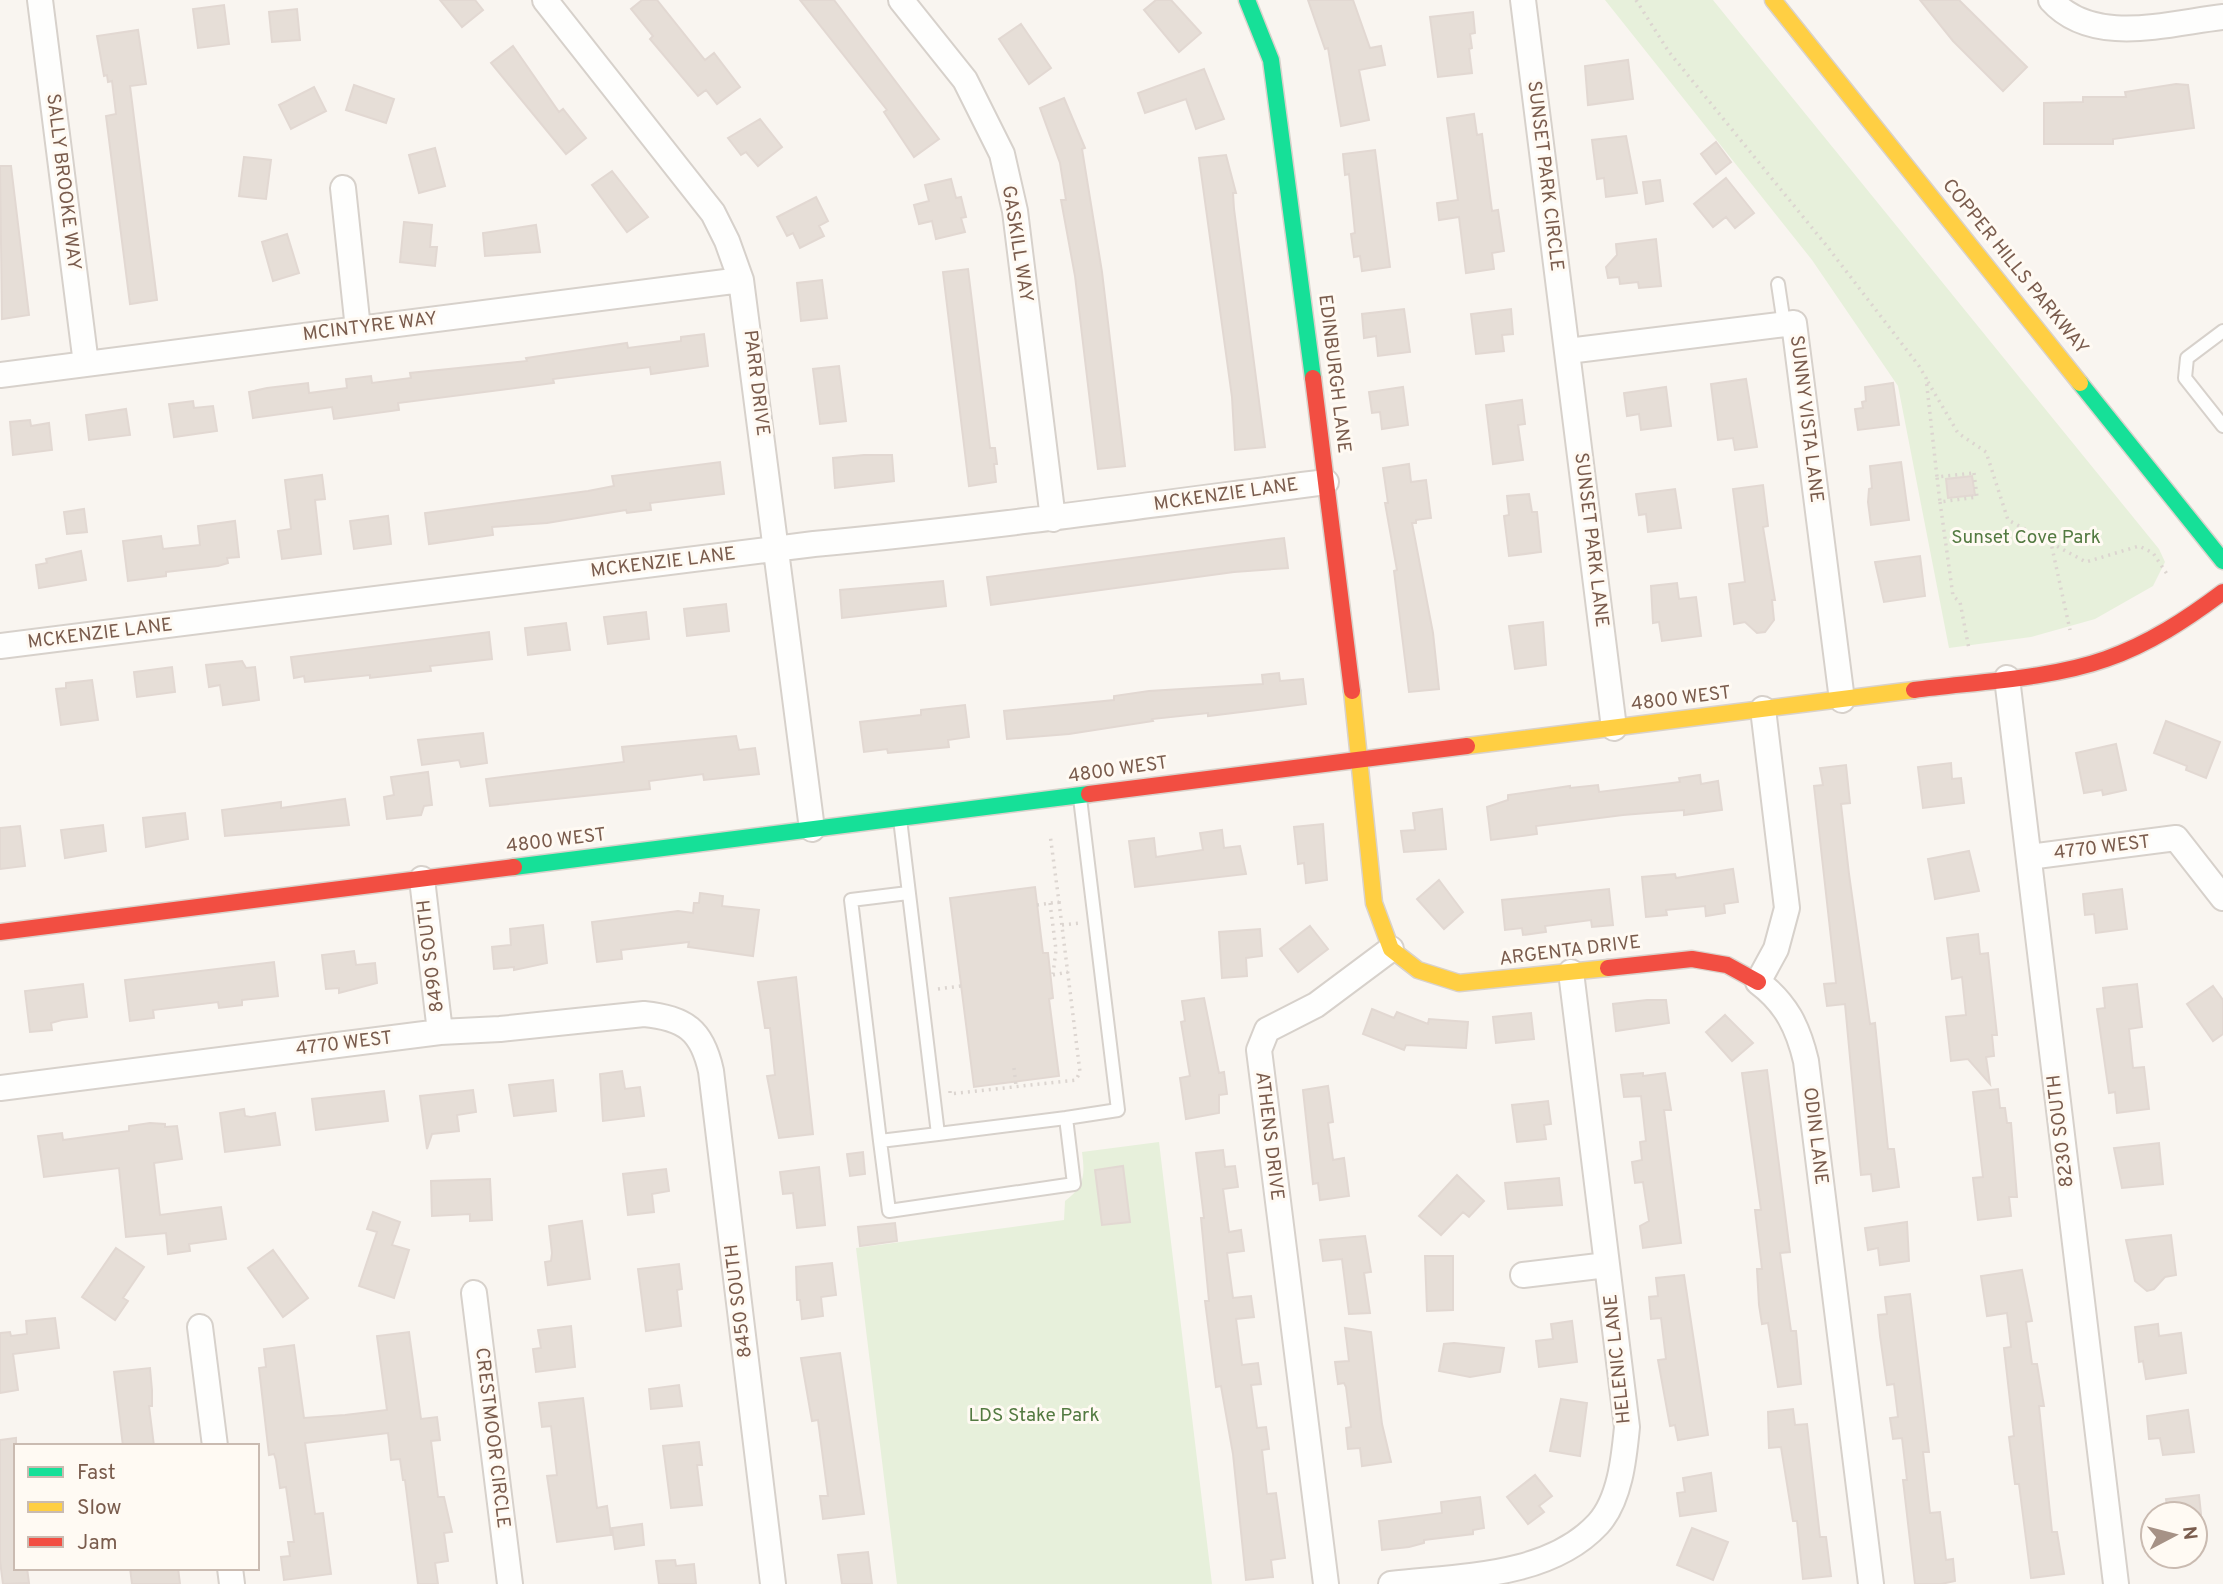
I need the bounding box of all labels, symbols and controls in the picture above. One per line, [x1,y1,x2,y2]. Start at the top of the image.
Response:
street label: SUNSET PARK CIRCLE [1521,79,1569,273]
street label: SALLY BROOKE WAY [40,92,86,272]
street label: COPPER HILLS PARKWAY [1937,174,2093,360]
street label: GASKILL WAY [996,184,1038,304]
street label: EDINBURGH LANE [1312,293,1356,455]
street label: MCINTYRE WAY [301,307,439,347]
street label: PARR DRIVE [738,329,774,437]
street label: SUNNY VISTA LANE [1784,334,1828,504]
street label: SUNSET PARK LANE [1568,451,1614,629]
street label: MCKENZIE LANE [1152,473,1300,517]
park label: Sunset Cove Park [1951,526,2101,550]
street label: MCKENZIE LANE [589,542,737,584]
street label: MCKENZIE LANE [26,613,174,655]
street label: 4800 WEST [1630,681,1732,717]
street label: 4800 WEST [1067,751,1169,789]
street label: 4800 WEST [505,823,607,859]
street label: 4770 WEST [2052,830,2152,866]
street label: 8490 SOUTH [412,898,450,1014]
street label: ARGENTA DRIVE [1498,930,1642,972]
street label: 4770 WEST [294,1026,394,1062]
street label: ATHENS DRIVE [1249,1070,1289,1202]
street label: 8230 SOUTH [2042,1073,2080,1189]
street label: ODIN LANE [1797,1086,1833,1186]
street label: 8450 SOUTH [720,1243,758,1359]
street label: HELENIC LANE [1599,1293,1637,1425]
street label: CRESTMOOR CIRCLE [469,1346,515,1530]
park label: LDS Stake Park [968,1404,1100,1428]
legend [14,1444,259,1570]
text: Fast [77,1460,116,1487]
text: Slow [77,1495,122,1522]
north arrow [2139,1500,2209,1570]
text: N [2176,1525,2202,1541]
text: Jam [77,1530,118,1557]

